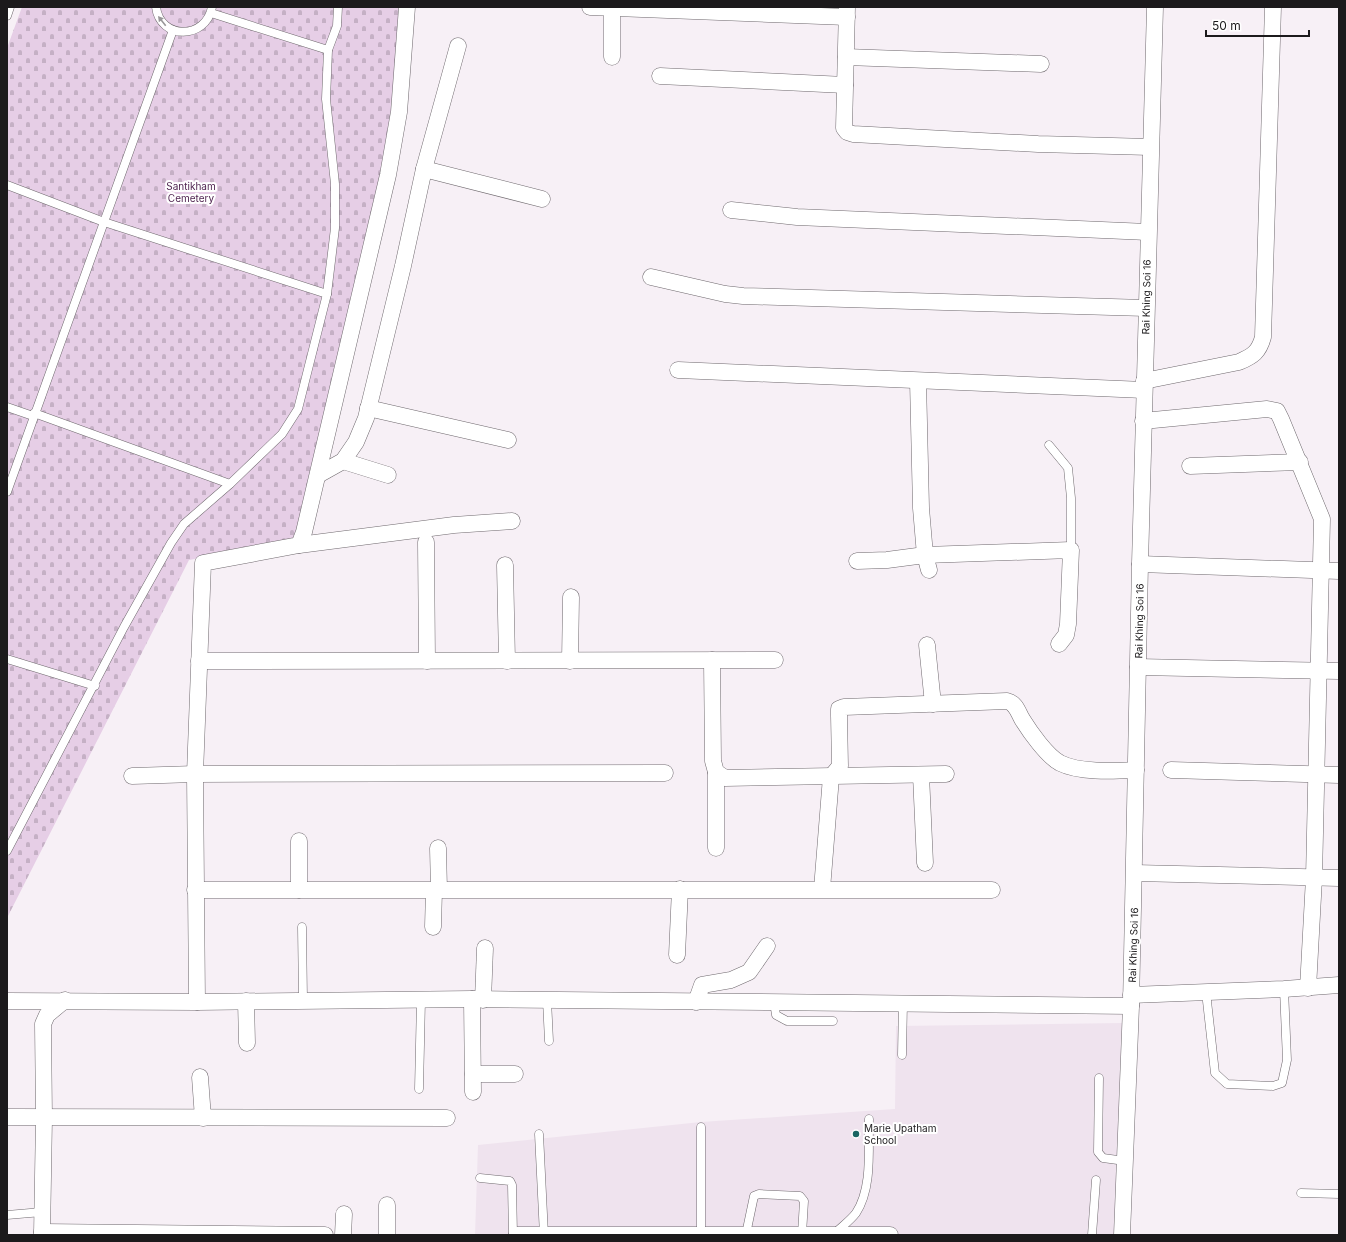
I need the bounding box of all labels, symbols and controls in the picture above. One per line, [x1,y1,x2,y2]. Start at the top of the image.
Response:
scale bar [1206,12,1309,38]
one-way arrow [158,15,167,26]
text: 50 m [1212,18,1241,33]
park label: Santikham Cemetery [166,180,216,204]
street label: Rai Khing Soi 16 [1139,259,1153,335]
street label: Rai Khing Soi 16 [1132,583,1146,659]
street label: Rai Khing Soi 16 [1126,907,1140,983]
place label: Marie Upatham School [864,1122,936,1146]
marker: Marie Upatham School [851,1129,861,1139]

